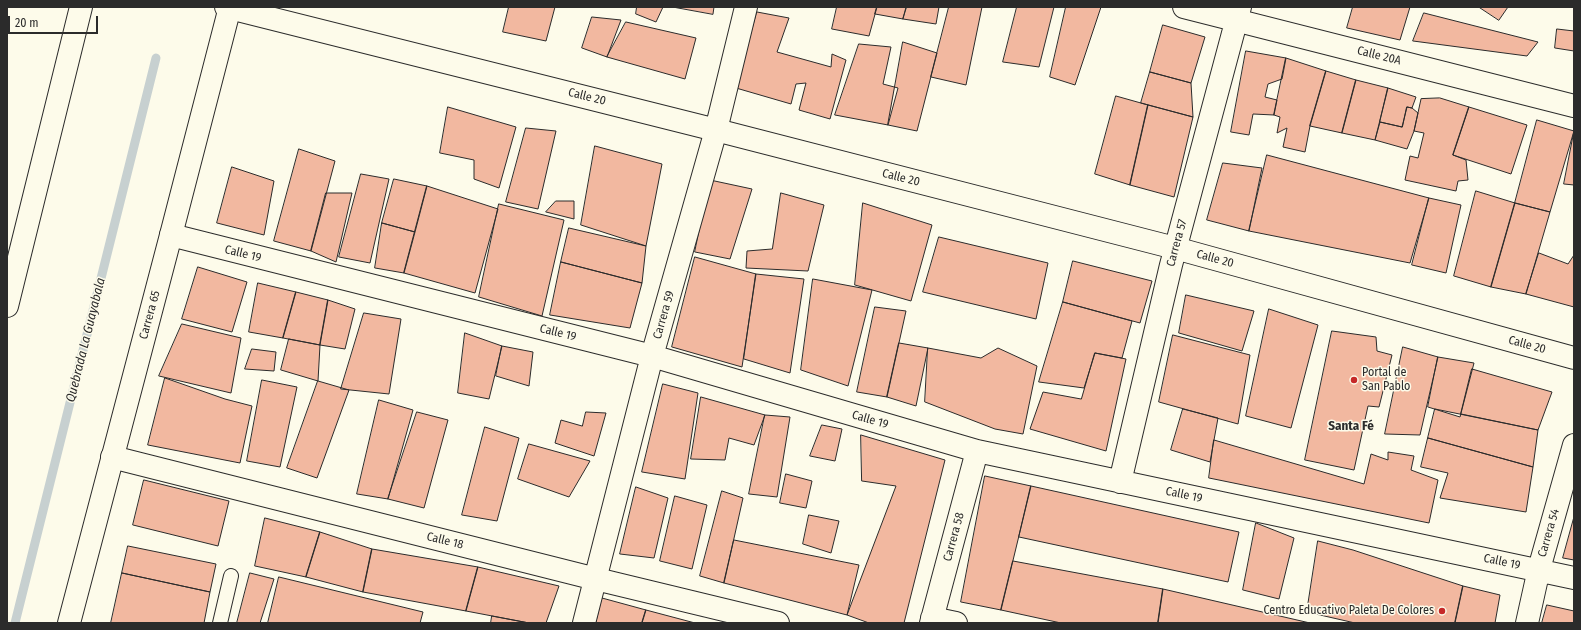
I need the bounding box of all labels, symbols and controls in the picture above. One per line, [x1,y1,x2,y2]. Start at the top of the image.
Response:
scale bar [10,8,100,34]
text: 20 m [15,16,39,30]
street label: Calle 20A [1356,44,1402,68]
street label: Calle 20 [567,85,607,109]
street label: Calle 20 [881,166,921,190]
street label: Carrera 57 [1164,218,1190,268]
street label: Calle 19 [223,243,263,265]
street label: Calle 20 [1195,247,1235,271]
water label: Quebrada La Guayabala [63,276,109,404]
street label: Carrera 65 [137,289,163,341]
street label: Carrera 59 [650,289,678,341]
street label: Calle 19 [538,322,578,344]
street label: Calle 20 [1507,333,1547,357]
place label: Portal de San Pablo [1362,366,1410,394]
marker: Portal de San Pablo [1349,375,1359,385]
street label: Calle 19 [850,408,890,432]
district label: Santa Fé [1328,418,1374,434]
street label: Calle 19 [1164,484,1204,506]
street label: Carrera 54 [1535,507,1563,559]
street label: Carrera 58 [941,511,967,563]
street label: Calle 18 [425,529,465,553]
street label: Calle 19 [1482,551,1522,573]
place label: Centro Educativo Paleta De Colores [1263,604,1434,618]
marker: Centro Educativo Paleta De Colores [1437,606,1447,616]

